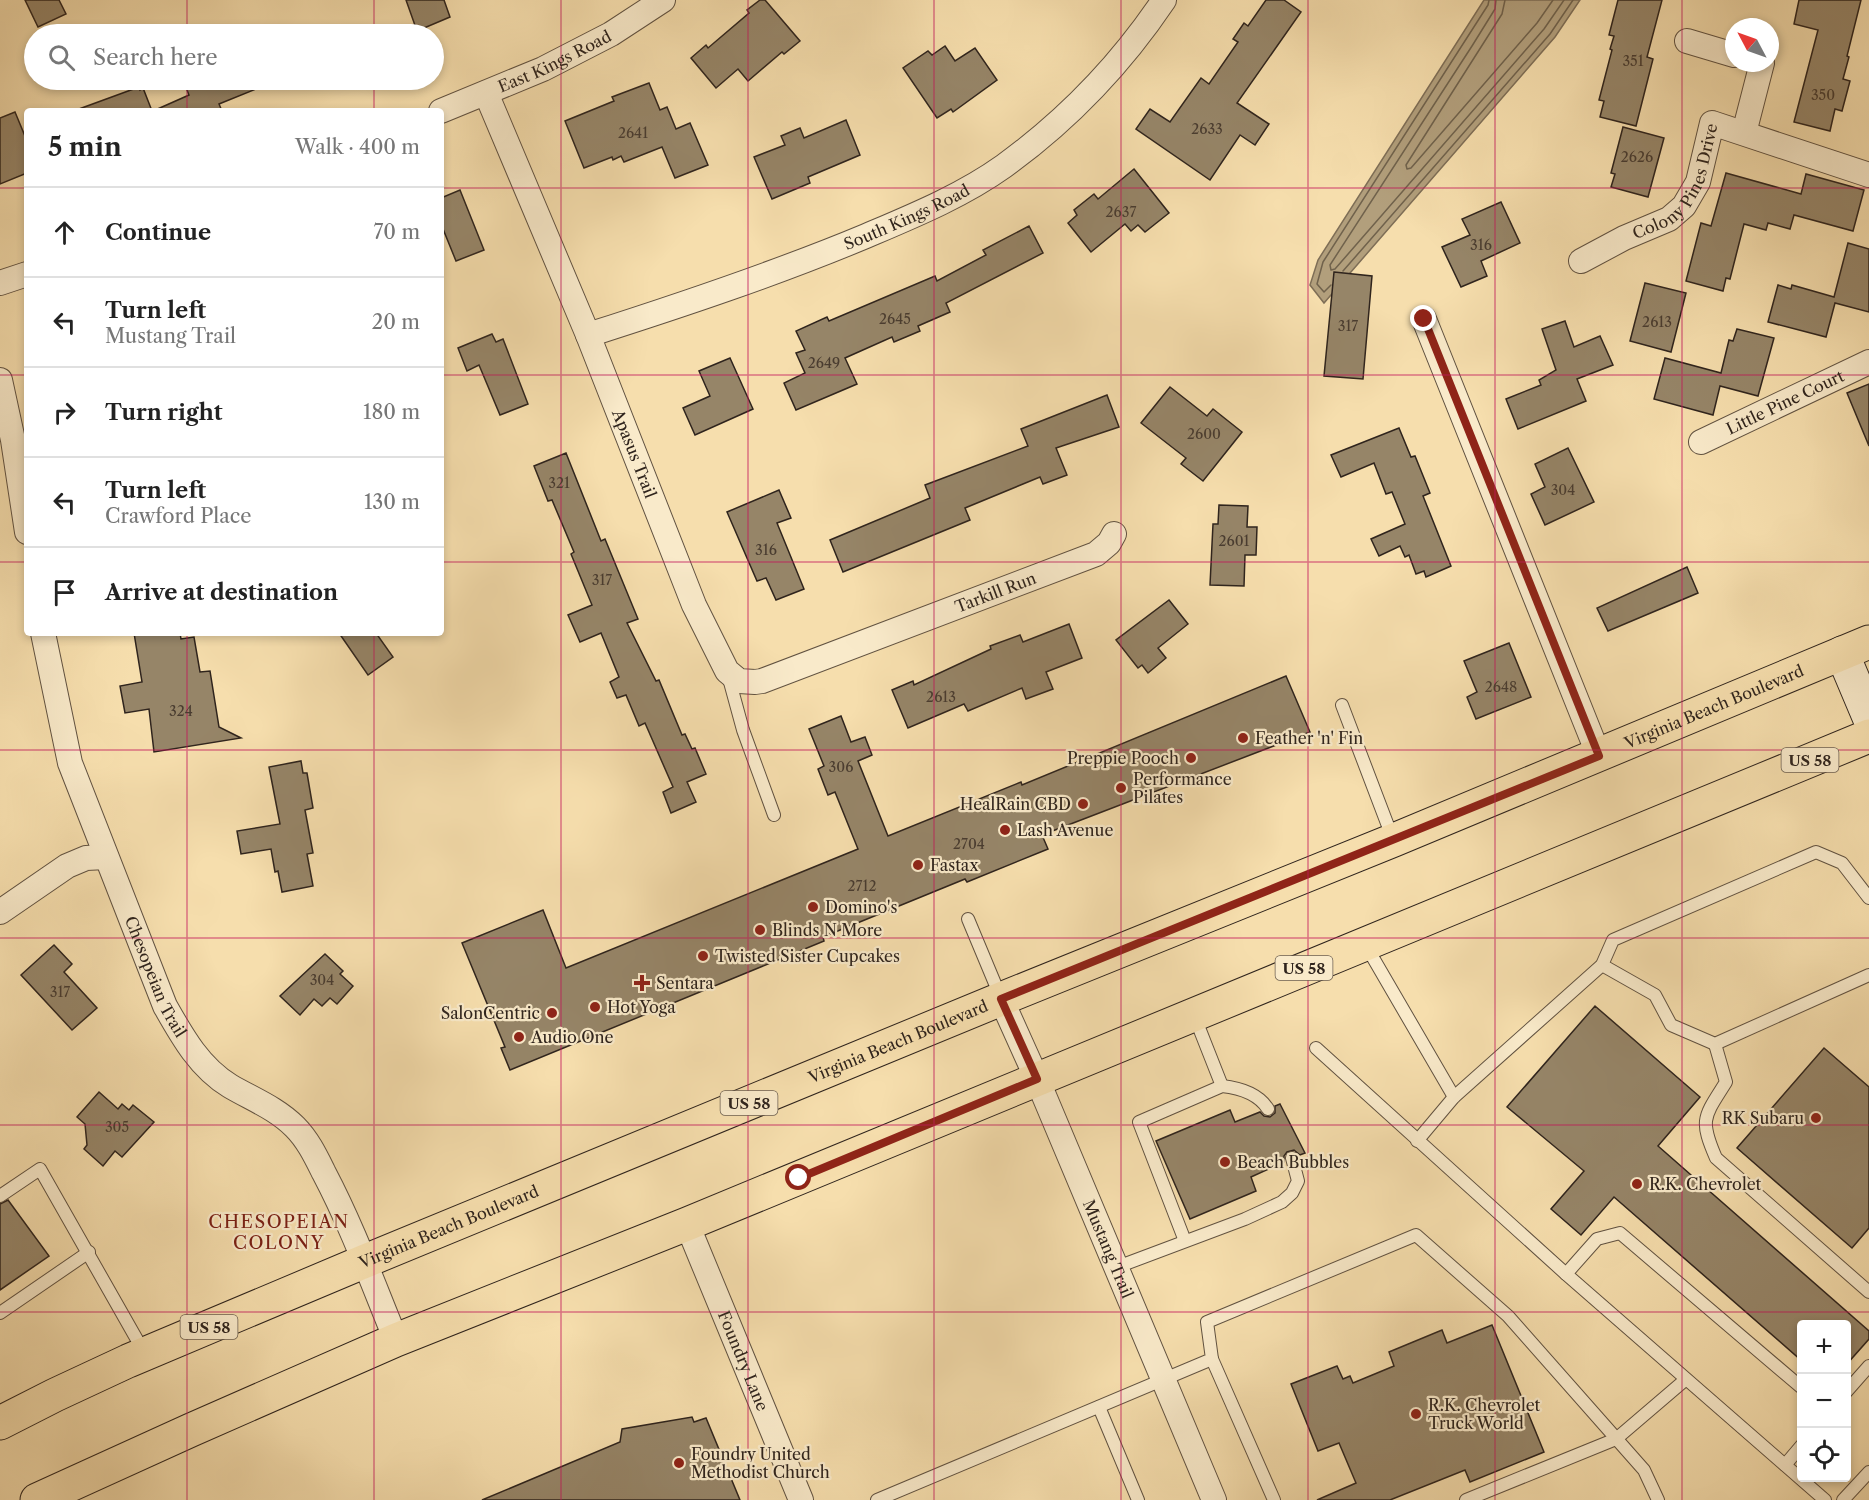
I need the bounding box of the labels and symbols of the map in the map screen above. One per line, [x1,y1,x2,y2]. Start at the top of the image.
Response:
north arrow [1725,18,1779,72]
street label: East Kings Road [495,26,615,96]
house number: 351 [1622,52,1644,70]
house number: 350 [1811,86,1835,104]
house number: 2633 [1191,120,1223,138]
street label: Colony Pines Drive [1629,121,1722,243]
house number: 2641 [618,124,648,142]
house number: 2626 [1621,148,1653,166]
street label: South Kings Road [841,180,973,254]
house number: 2637 [1106,203,1137,221]
house number: 316 [1470,236,1492,254]
route end [1410,305,1436,331]
house number: 2645 [879,310,911,328]
house number: 2613 [1642,313,1672,331]
house number: 317 [1338,317,1358,335]
house number: 2649 [808,354,840,372]
street label: Little Pine Court [1723,365,1847,439]
street label: Apasus Trail [608,405,661,501]
house number: 2600 [1187,425,1221,443]
house number: 321 [548,474,570,492]
house number: 304 [1551,481,1575,499]
house number: 2601 [1218,532,1250,550]
house number: 316 [755,541,777,559]
street label: Tarkill Run [952,568,1039,617]
house number: 317 [592,571,612,589]
street label: Virginia Beach Boulevard [1620,660,1807,753]
house number: 2648 [1485,678,1517,696]
house number: 2613 [926,688,956,706]
house number: 324 [169,702,193,720]
place label: Feather 'n' Fin [1255,728,1363,748]
marker: Feather 'n' Fin [1236,731,1250,745]
place label: Preppie Pooch [1067,748,1179,768]
road number: US 58 [1782,748,1838,772]
marker: Preppie Pooch [1184,751,1198,765]
house number: 306 [829,758,853,776]
place label: Performance Pilates [1133,769,1232,807]
marker: Performance Pilates [1114,781,1128,795]
place label: HealRain CBD [960,794,1071,814]
marker: HealRain CBD [1076,797,1090,811]
place label: Lash Avenue [1017,820,1113,840]
marker: Lash Avenue [998,823,1012,837]
house number: 2704 [953,835,985,853]
place label: Fastax [930,855,979,875]
marker: Fastax [911,858,925,872]
house number: 2712 [848,877,876,895]
place label: Domino's [825,897,897,917]
marker: Domino's [806,900,820,914]
street label: Chesopeian Trail [121,913,191,1041]
place label: Blinds N More [772,920,882,940]
marker: Blinds N More [753,923,767,937]
place label: Twisted Sister Cupcakes [715,946,900,966]
marker: Twisted Sister Cupcakes [696,949,710,963]
road number: US 58 [1276,956,1332,980]
house number: 304 [310,971,334,989]
place label: Sentara [656,973,714,993]
marker: Sentara [633,974,651,992]
house number: 317 [50,983,70,1001]
street label: Virginia Beach Boulevard [804,995,991,1088]
place label: Hot Yoga [607,997,676,1017]
marker: Hot Yoga [588,1000,602,1014]
place label: SalonCentric [441,1003,540,1023]
marker: SalonCentric [545,1006,559,1020]
place label: Audio One [530,1027,613,1047]
marker: Audio One [512,1030,526,1044]
road number: US 58 [720,1091,777,1115]
place label: RK Subaru [1722,1108,1804,1128]
marker: RK Subaru [1809,1111,1823,1125]
house number: 305 [105,1118,129,1136]
place label: Beach Bubbles [1237,1152,1349,1172]
marker: Beach Bubbles [1218,1155,1232,1169]
route start [785,1164,811,1190]
place label: R.K. Chevrolet [1649,1174,1762,1194]
marker: R.K. Chevrolet [1630,1177,1644,1191]
street label: Virginia Beach Boulevard [355,1181,542,1273]
street label: Mustang Trail [1079,1197,1138,1301]
district label: CHESOPEIAN COLONY [208,1211,350,1254]
street label: Foundry Lane [714,1308,773,1414]
road number: US 58 [180,1315,238,1339]
place label: R.K. Chevrolet Truck World [1428,1395,1541,1433]
marker: R.K. Chevrolet Truck World [1409,1407,1423,1421]
place label: Foundry United Methodist Church [691,1444,830,1482]
marker: Foundry United Methodist Church [672,1456,686,1470]

